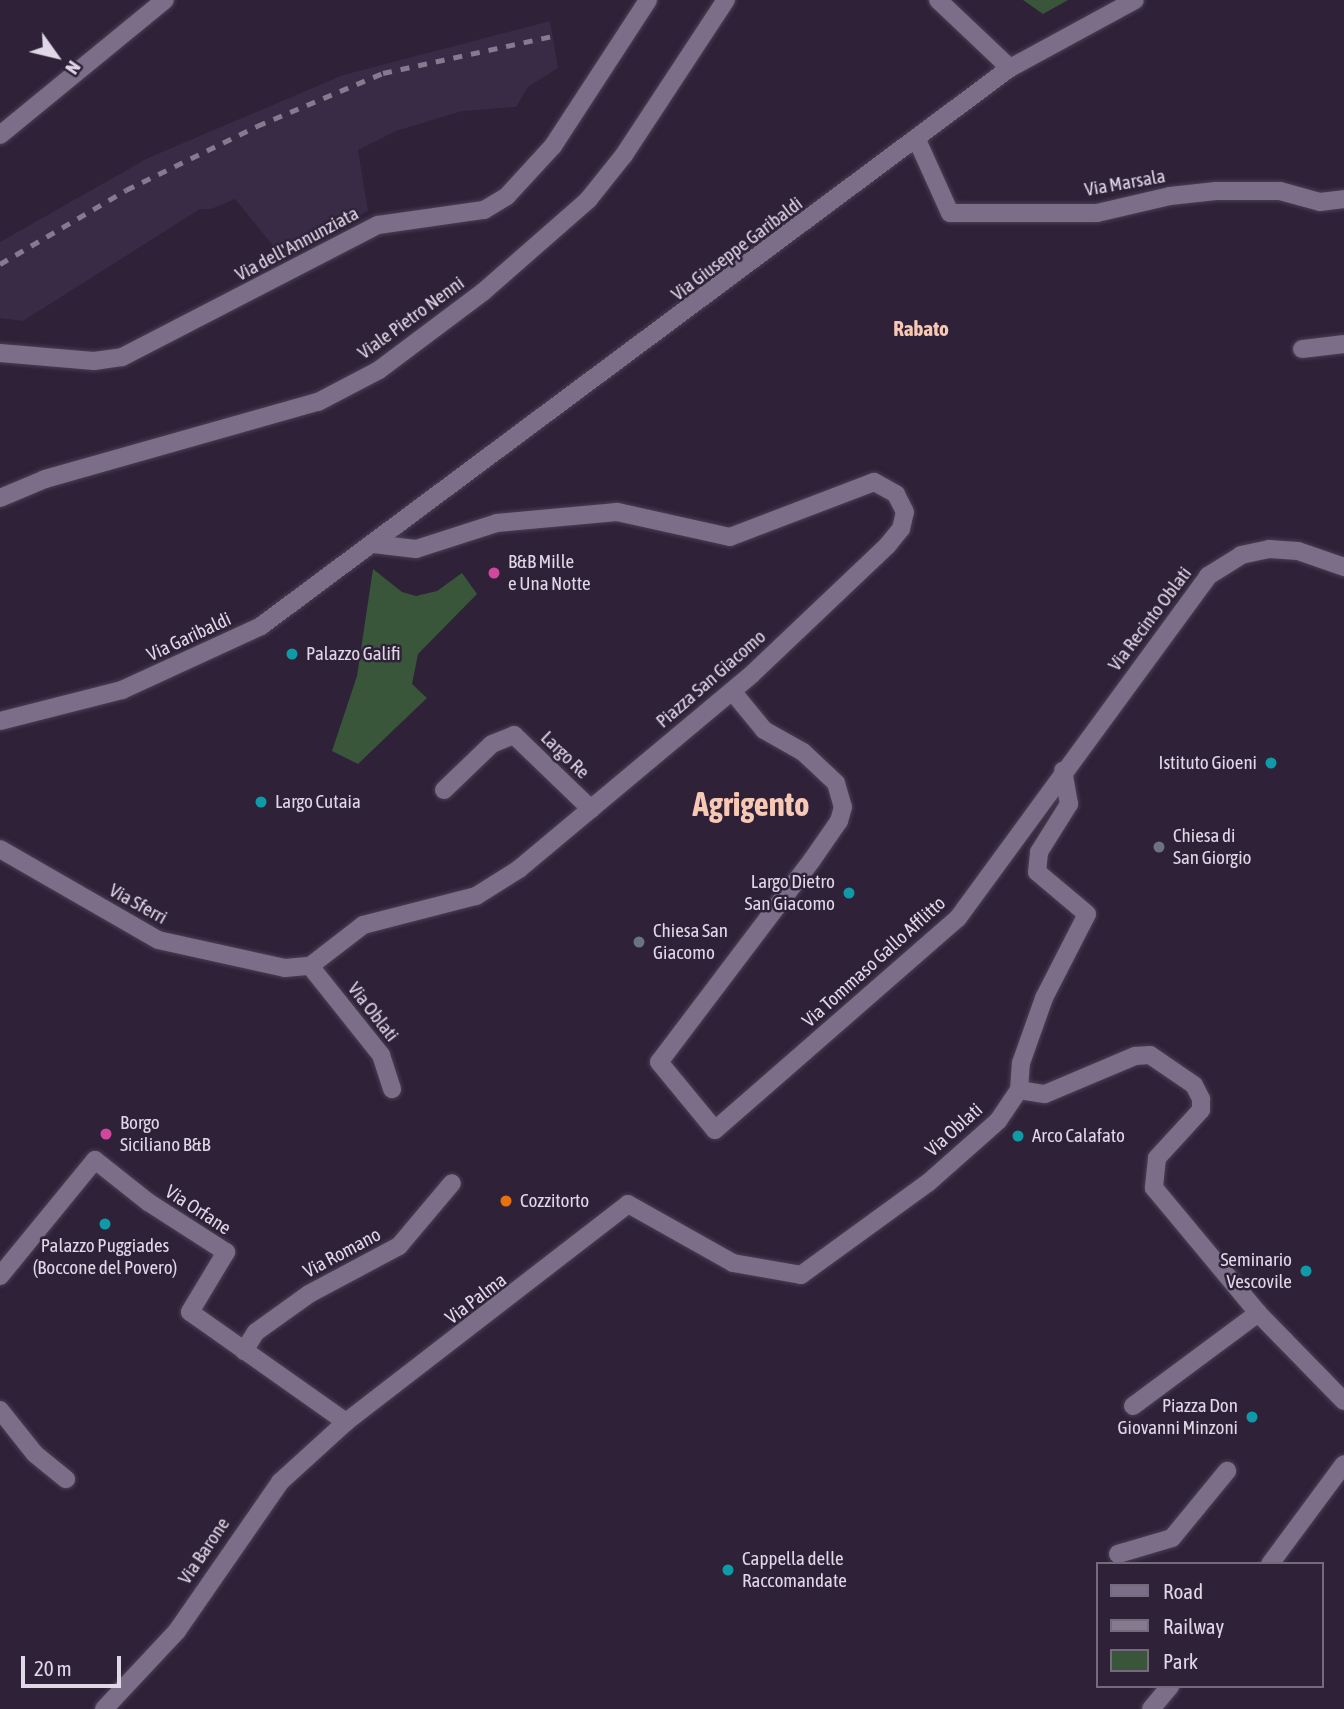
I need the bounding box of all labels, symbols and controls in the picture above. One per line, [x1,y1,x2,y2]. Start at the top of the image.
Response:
north arrow [21,21,91,91]
text: N [61,57,86,79]
street label: Via Marsala [1083,165,1167,201]
street label: Via Giuseppe Garibaldi [667,192,807,306]
street label: Via dell'Annunziata [231,202,363,286]
street label: Viale Pietro Nenni [353,272,469,364]
district label: Rabato [893,315,949,341]
place label: B&B Mille e Una Notte [508,551,591,595]
street label: Via Recinto Oblati [1103,562,1197,676]
marker: B&B Mille e Una Notte [486,565,502,581]
street label: Via Garibaldi [143,608,235,666]
street label: Piazza San Giacomo [652,625,770,733]
place label: Palazzo Galifi [306,643,401,665]
marker: Palazzo Galifi [284,646,300,662]
street label: Largo Re [536,726,594,784]
place label: Istituto Gioeni [1159,752,1257,774]
marker: Istituto Gioeni [1263,755,1279,771]
district label: Agrigento [693,785,809,825]
place label: Largo Cutaia [275,791,361,813]
marker: Largo Cutaia [253,794,269,810]
place label: Chiesa di San Giorgio [1173,825,1252,869]
marker: Chiesa di San Giorgio [1151,839,1167,855]
place label: Largo Dietro San Giacomo [745,871,835,915]
street label: Via Sferri [105,879,171,929]
marker: Largo Dietro San Giacomo [841,885,857,901]
street label: Via Tommaso Gallo Afflitto [798,892,950,1032]
place label: Chiesa San Giacomo [653,920,728,964]
marker: Chiesa San Giacomo [631,934,647,950]
street label: Via Oblati [343,978,403,1046]
street label: Via Oblati [921,1098,987,1162]
place label: Borgo Siciliano B&B [120,1112,211,1156]
place label: Arco Calafato [1032,1125,1125,1147]
marker: Borgo Siciliano B&B [98,1126,114,1142]
marker: Arco Calafato [1010,1128,1026,1144]
street label: Via Orfane [161,1180,235,1240]
place label: Cozzitorto [520,1190,589,1212]
marker: Cozzitorto [498,1193,514,1209]
marker: Palazzo Puggiades (Boccone del Povero) [97,1216,113,1232]
street label: Via Romano [299,1223,385,1283]
place label: Palazzo Puggiades (Boccone del Povero) [33,1235,177,1279]
place label: Seminario Vescovile [1220,1249,1292,1293]
marker: Seminario Vescovile [1298,1263,1314,1279]
street label: Via Palma [441,1269,511,1329]
place label: Piazza Don Giovanni Minzoni [1117,1395,1238,1439]
marker: Piazza Don Giovanni Minzoni [1244,1409,1260,1425]
street label: Via Barone [173,1513,235,1589]
place label: Cappella delle Raccomandate [742,1548,847,1592]
marker: Cappella delle Raccomandate [720,1562,736,1578]
legend [1096,1562,1323,1688]
text: Road [1163,1579,1203,1603]
text: Railway [1163,1614,1224,1638]
scale bar [24,1642,124,1686]
text: Park [1163,1649,1198,1673]
text: 20 m [34,1656,72,1680]

